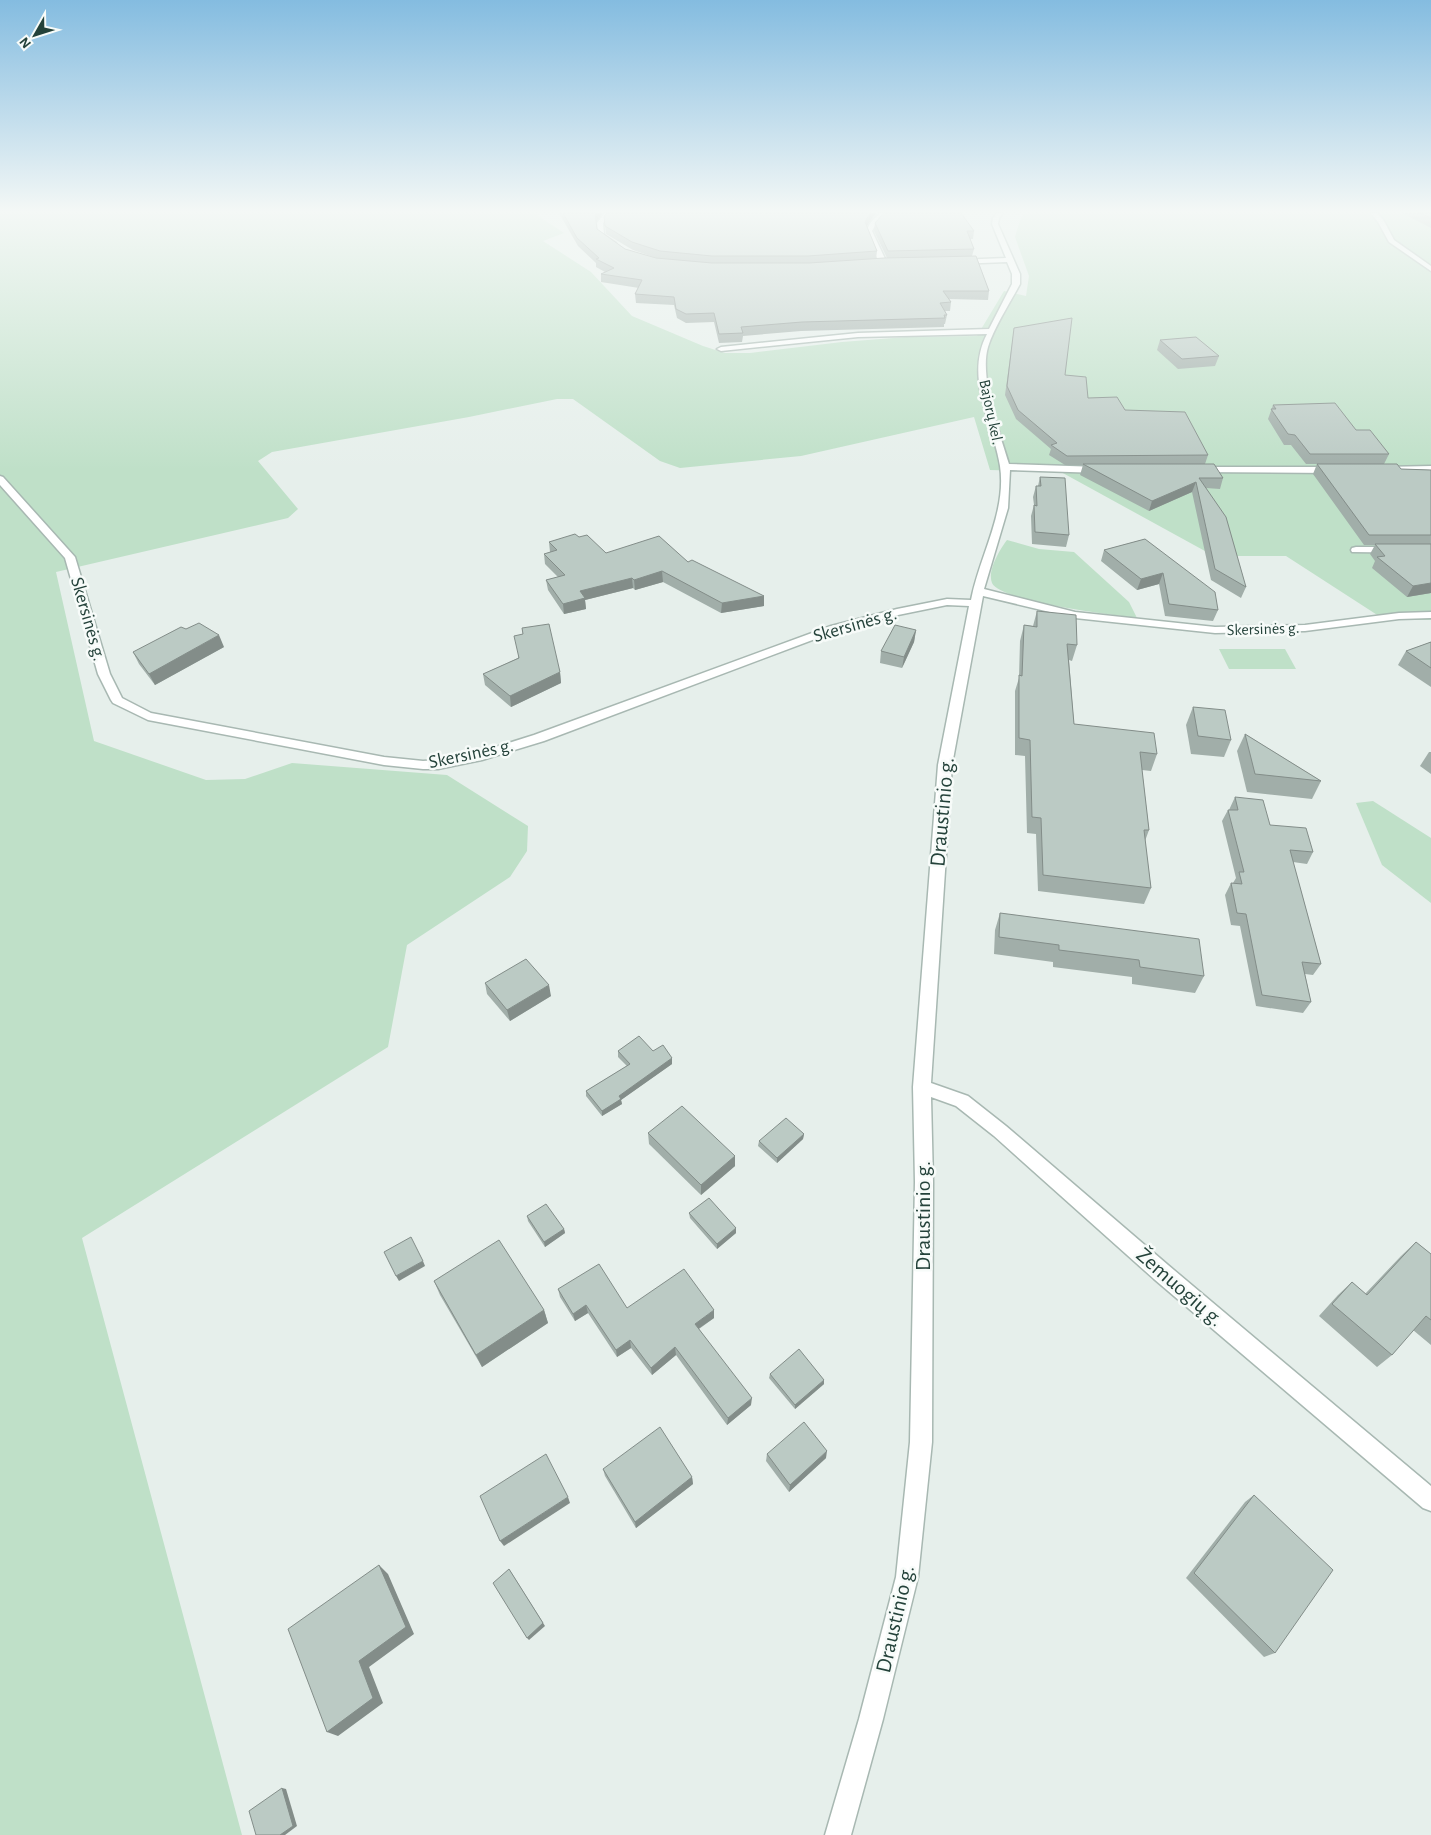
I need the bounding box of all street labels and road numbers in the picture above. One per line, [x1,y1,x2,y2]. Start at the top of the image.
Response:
street label: Bajorų kel. [975,378,1006,446]
street label: Skersinės g. [67,575,109,663]
street label: Skersinės g. [811,604,899,646]
street label: Skersinės g. [1227,620,1299,638]
street label: Skersinės g. [427,736,515,772]
street label: Draustinio g. [926,756,958,868]
street label: Draustinio g. [912,1161,934,1271]
street label: Žemuogių g. [1132,1243,1228,1331]
street label: Draustinio g. [872,1563,918,1675]

